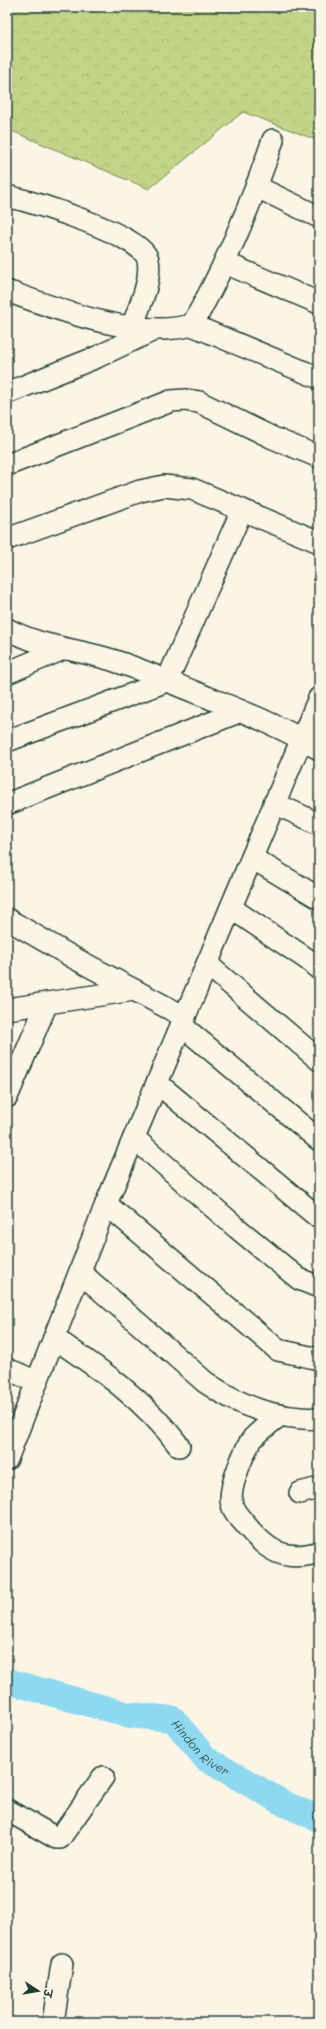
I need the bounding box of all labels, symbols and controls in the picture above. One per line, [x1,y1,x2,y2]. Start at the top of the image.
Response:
water label: Hindon River [168,1716,233,1779]
north arrow [18,1971,58,2011]
text: उ [40,1987,57,2000]

